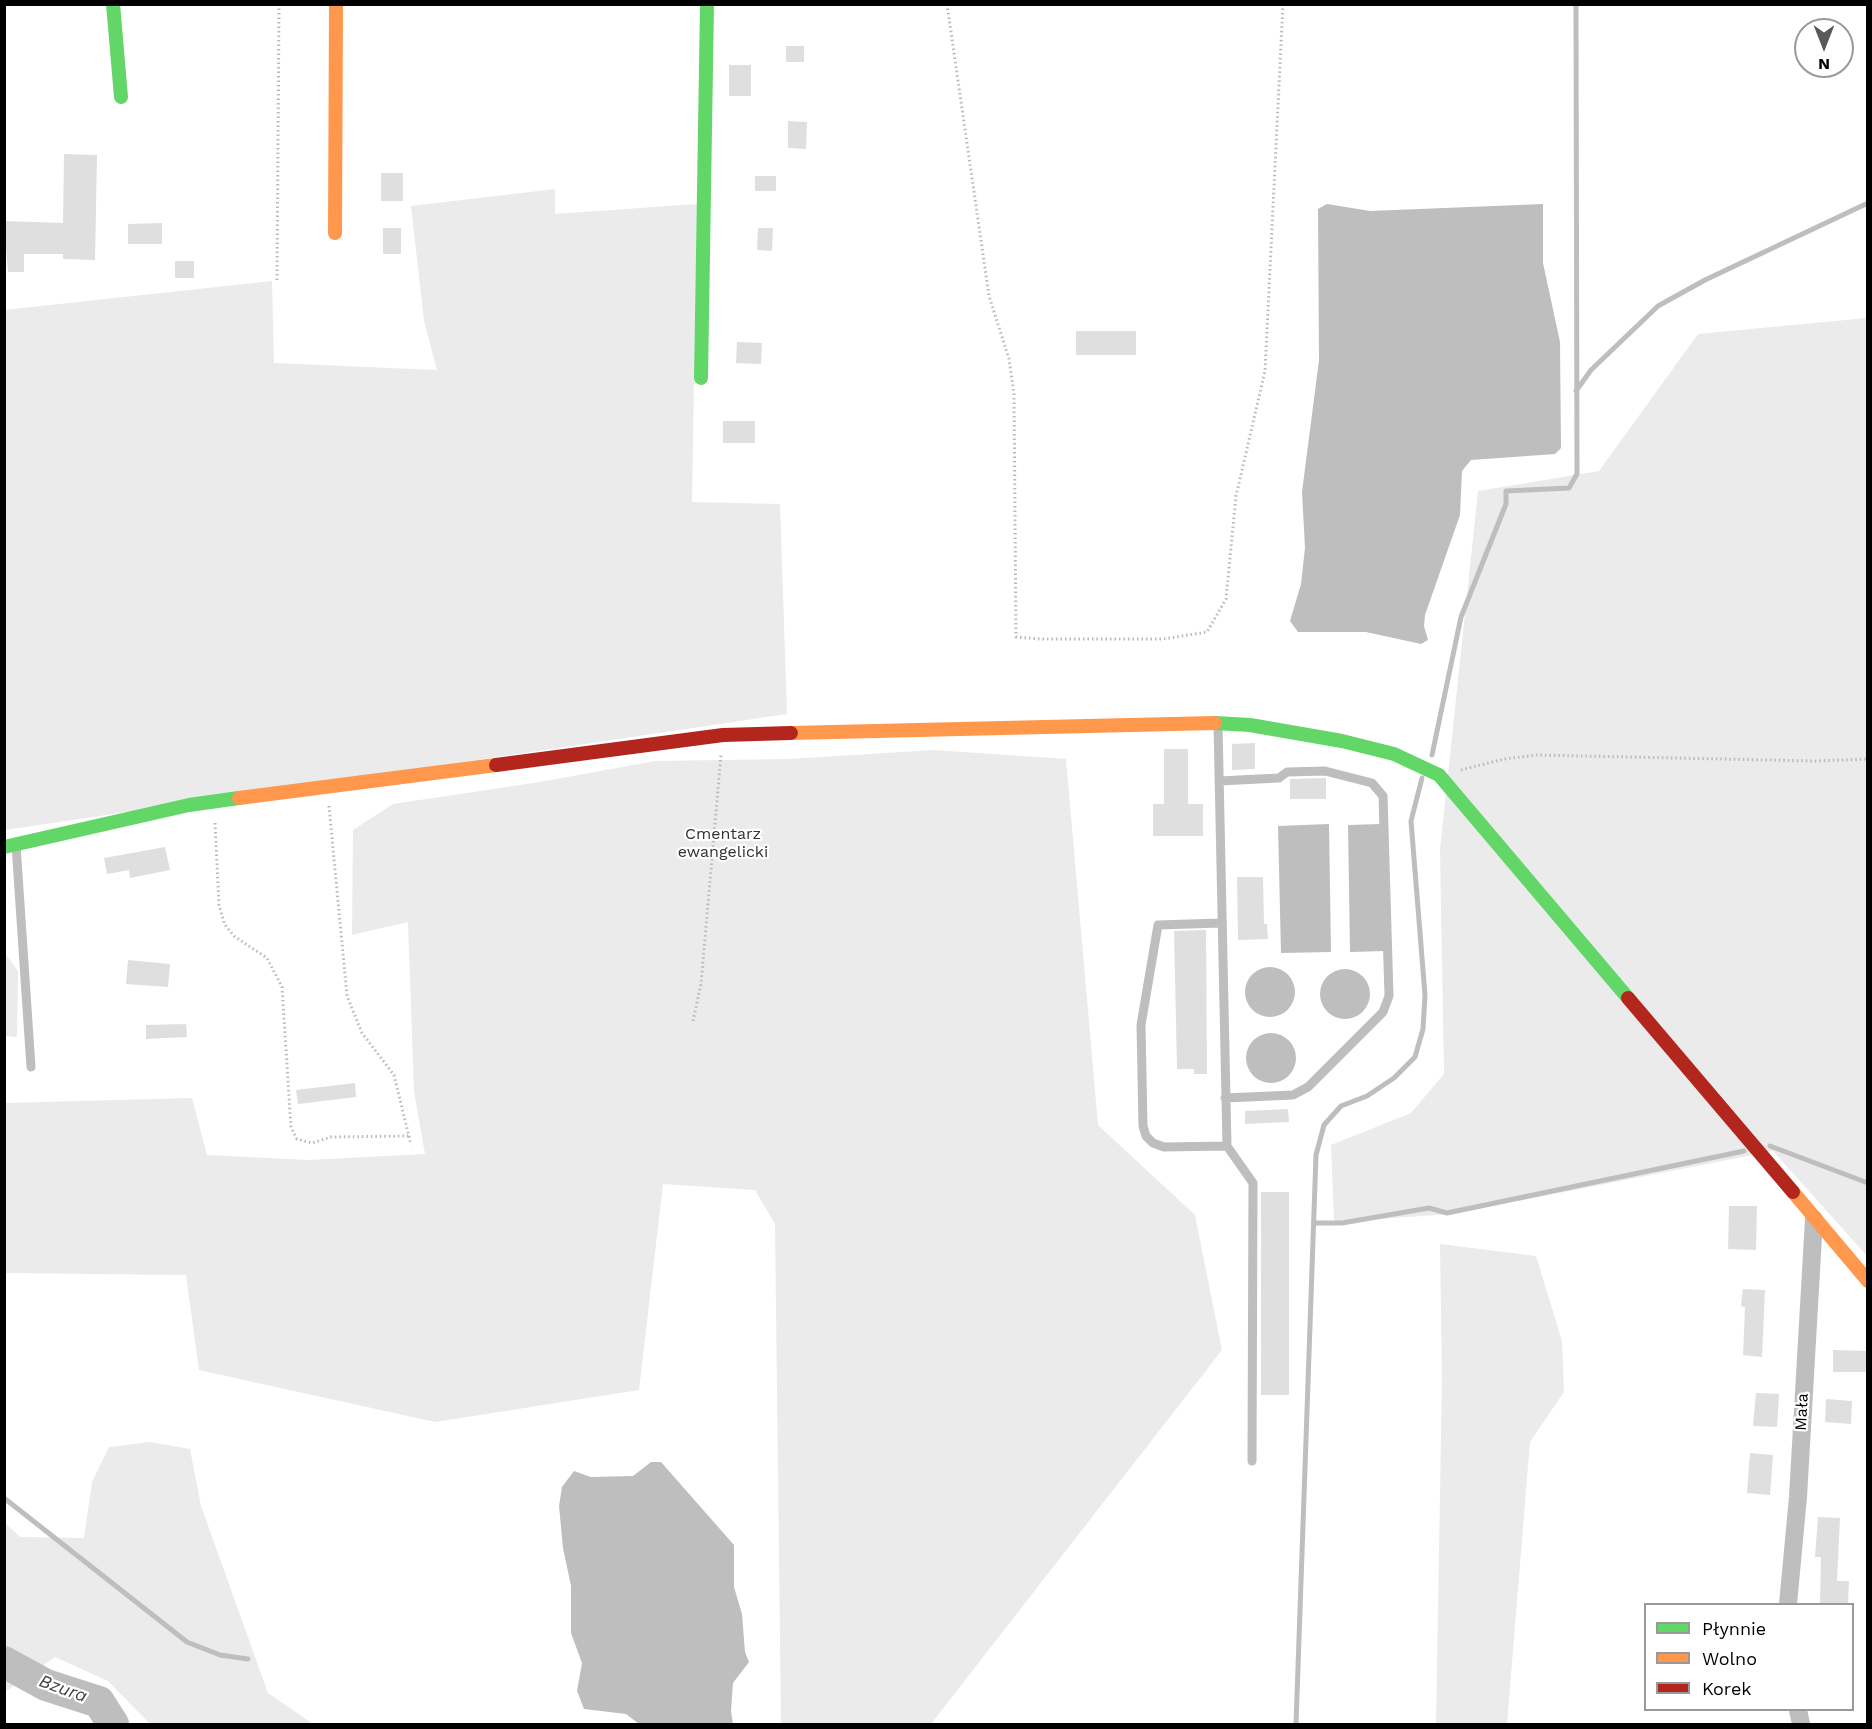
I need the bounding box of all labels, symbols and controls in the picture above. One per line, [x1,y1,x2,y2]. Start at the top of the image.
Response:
north arrow [1794,18,1854,78]
text: N [1818,55,1830,74]
park label: Cmentarz ewangelicki [678,824,768,862]
street label: Mała [1791,1393,1813,1431]
legend [1644,1603,1854,1711]
text: Płynnie [1702,1618,1766,1639]
text: Wolno [1702,1648,1757,1669]
water label: Bzura [36,1670,90,1708]
text: Korek [1702,1678,1752,1699]

